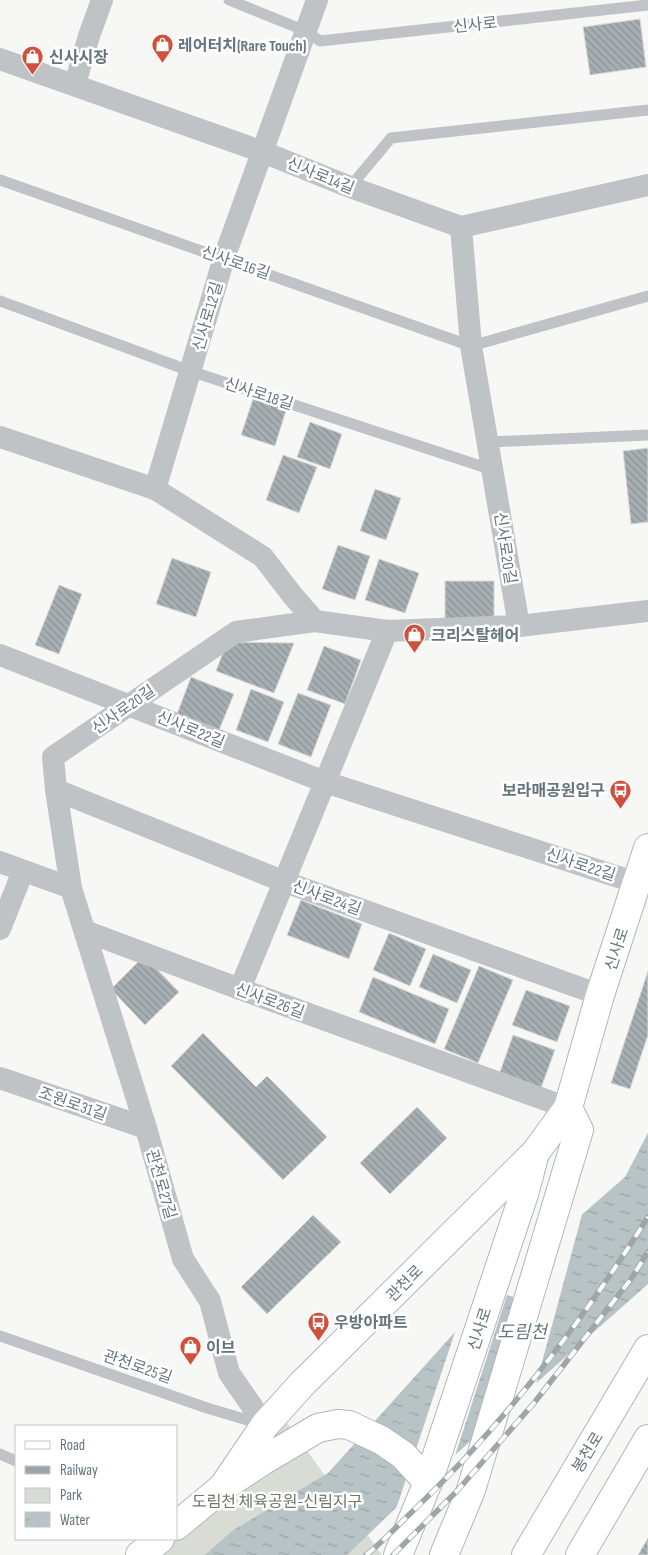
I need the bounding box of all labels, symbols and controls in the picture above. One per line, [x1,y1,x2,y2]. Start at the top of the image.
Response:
street label: 신사로 [452,14,498,37]
shop icon: 레어터치(Rare Touch) [150,33,174,64]
place label: 레어터치(Rare Touch) [178,37,306,56]
shop icon: 신사시장 [21,45,45,76]
place label: 신사시장 [49,49,108,68]
street label: 신사로14길 [284,154,357,199]
street label: 신사로16길 [199,243,272,284]
street label: 신사로12길 [189,280,227,353]
street label: 신사로18길 [222,374,295,415]
street label: 신사로20길 [489,511,520,586]
shop icon: 크리스탈헤어 [403,623,427,654]
place label: 크리스탈헤어 [431,627,519,646]
street label: 신사로20길 [89,682,159,739]
street label: 신사로22길 [153,708,227,753]
bus stop icon: 보라매공원입구 [609,778,633,809]
place label: 보라매공원입구 [502,782,605,801]
street label: 신사로22길 [543,845,618,886]
street label: 신사로24길 [289,877,364,920]
street label: 신사로 [602,925,633,973]
street label: 신사로26길 [232,980,307,1023]
street label: 조원로31길 [36,1084,109,1125]
street label: 관천로27길 [142,1147,180,1222]
street label: 관천로 [383,1262,428,1306]
street label: 신사로 [465,1305,496,1353]
bus stop icon: 우방아파트 [306,1310,330,1341]
place label: 우방아파트 [334,1314,408,1333]
water label: 도림천 [497,1322,549,1343]
shop icon: 이브 [178,1335,202,1366]
place label: 이브 [206,1339,236,1358]
street label: 관천로25길 [100,1347,175,1388]
legend [15,1425,178,1540]
street label: 봉천로 [569,1429,608,1477]
text: Road [60,1436,85,1455]
text: Railway [60,1461,98,1480]
text: Park [60,1486,82,1505]
park label: 도림천 체육공원-신림지구 [192,1493,362,1512]
text: Water [60,1511,91,1530]

